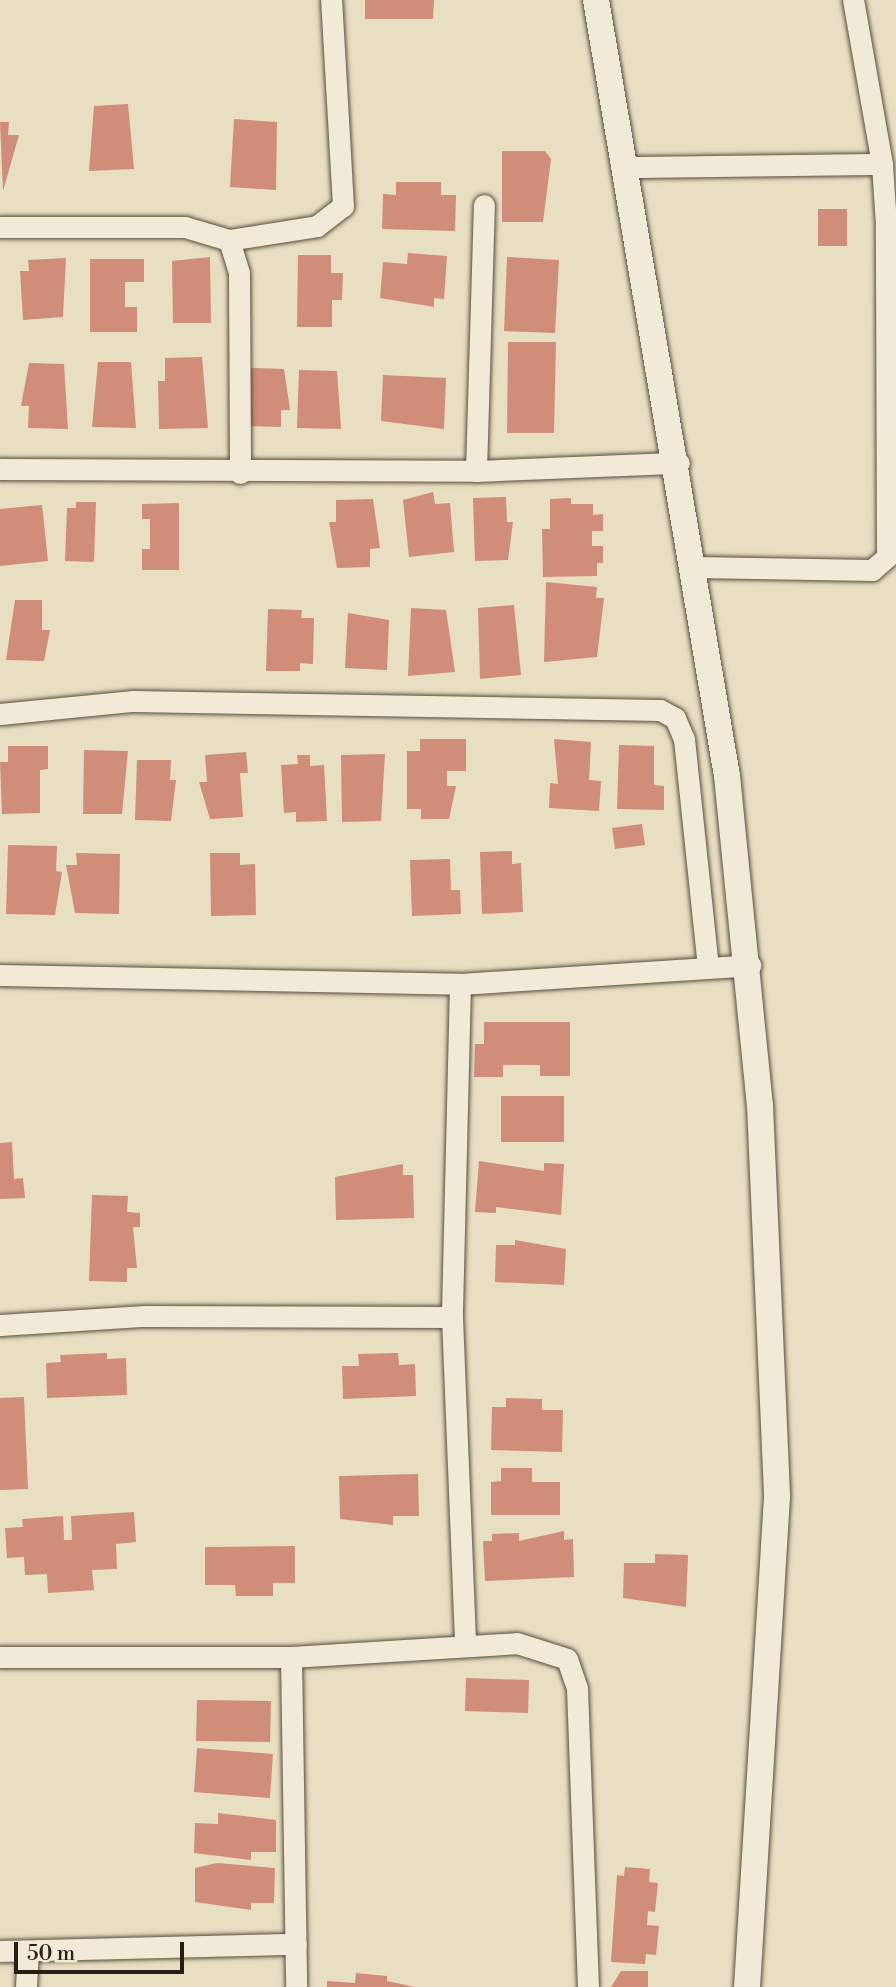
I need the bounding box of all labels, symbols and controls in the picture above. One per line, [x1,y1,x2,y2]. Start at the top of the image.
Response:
scale bar [18,1927,187,1971]
text: 50 m [27,1941,75,1967]

